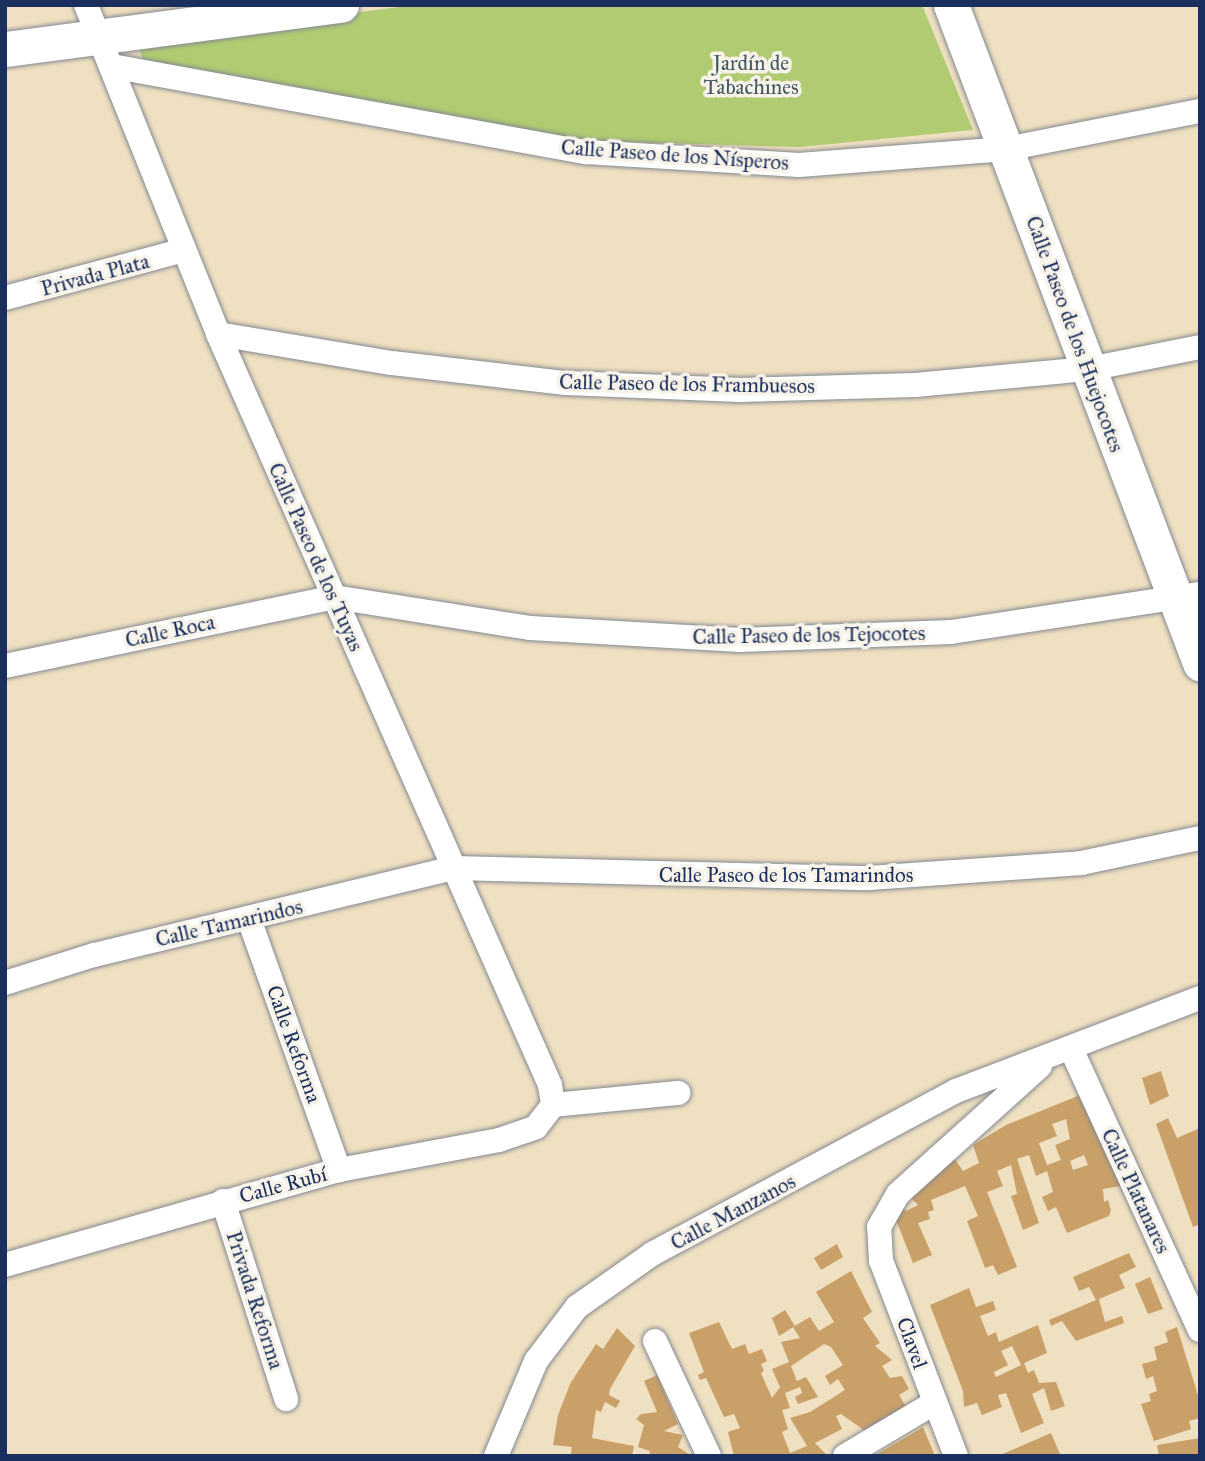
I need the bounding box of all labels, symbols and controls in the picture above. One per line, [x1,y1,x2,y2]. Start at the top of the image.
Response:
park label: Jardín de Tabachines [703,50,799,100]
street label: Calle Paseo de los Nísperos [560,134,790,176]
street label: Calle Paseo de los Huejocotes [1021,212,1129,456]
street label: Privada Plata [38,248,152,302]
street label: Calle Paseo de los Frambuesos [559,369,815,399]
street label: Calle Paseo de los Tuyas [263,459,369,655]
street label: Calle Roca [123,609,217,653]
street label: Calle Paseo de los Tejocotes [692,620,926,650]
street label: Calle Paseo de los Tamarindos [659,862,913,888]
street label: Calle Tamarindos [153,894,305,952]
street label: Calle Reforma [261,982,327,1106]
street label: Calle Platanares [1096,1125,1176,1257]
street label: Calle Rubí [237,1161,329,1209]
street label: Calle Manzanos [666,1168,800,1256]
street label: Privada Reforma [221,1228,289,1372]
street label: Clavel [891,1314,933,1372]

